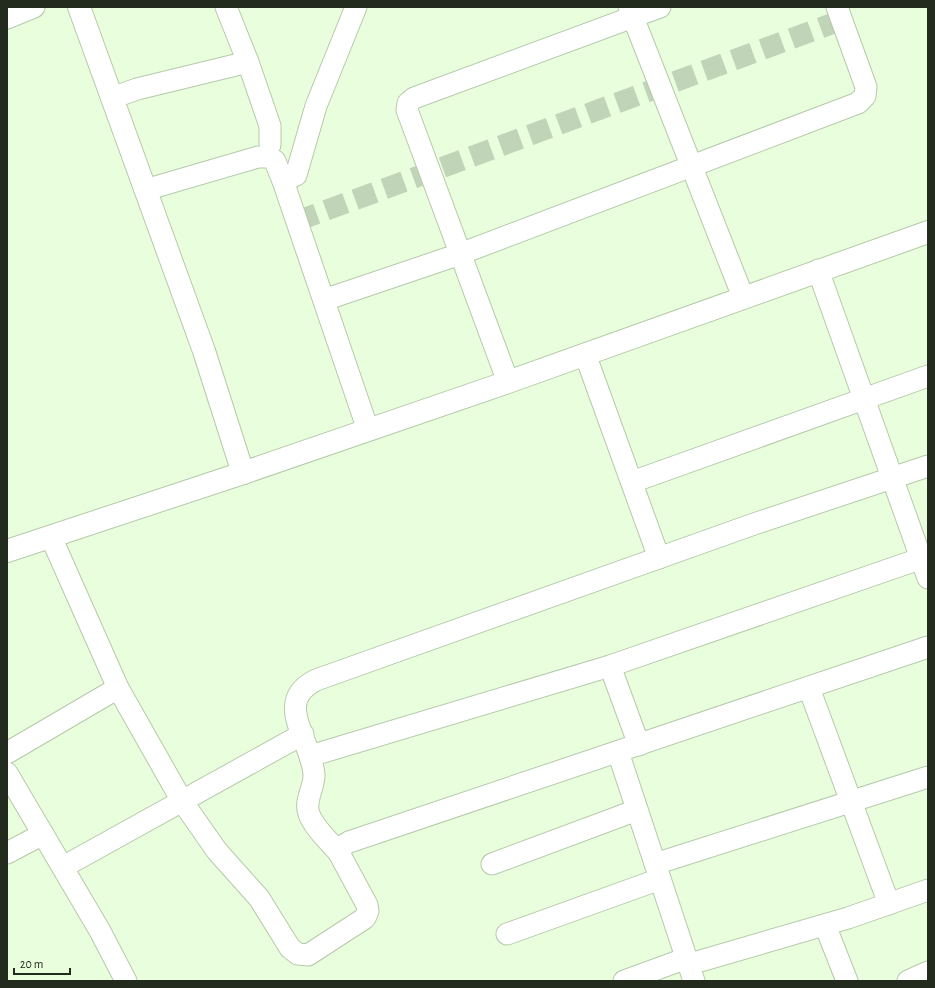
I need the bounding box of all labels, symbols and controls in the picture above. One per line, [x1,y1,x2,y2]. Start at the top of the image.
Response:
scale bar [14,950,70,976]
text: 20 m [20,958,43,970]

